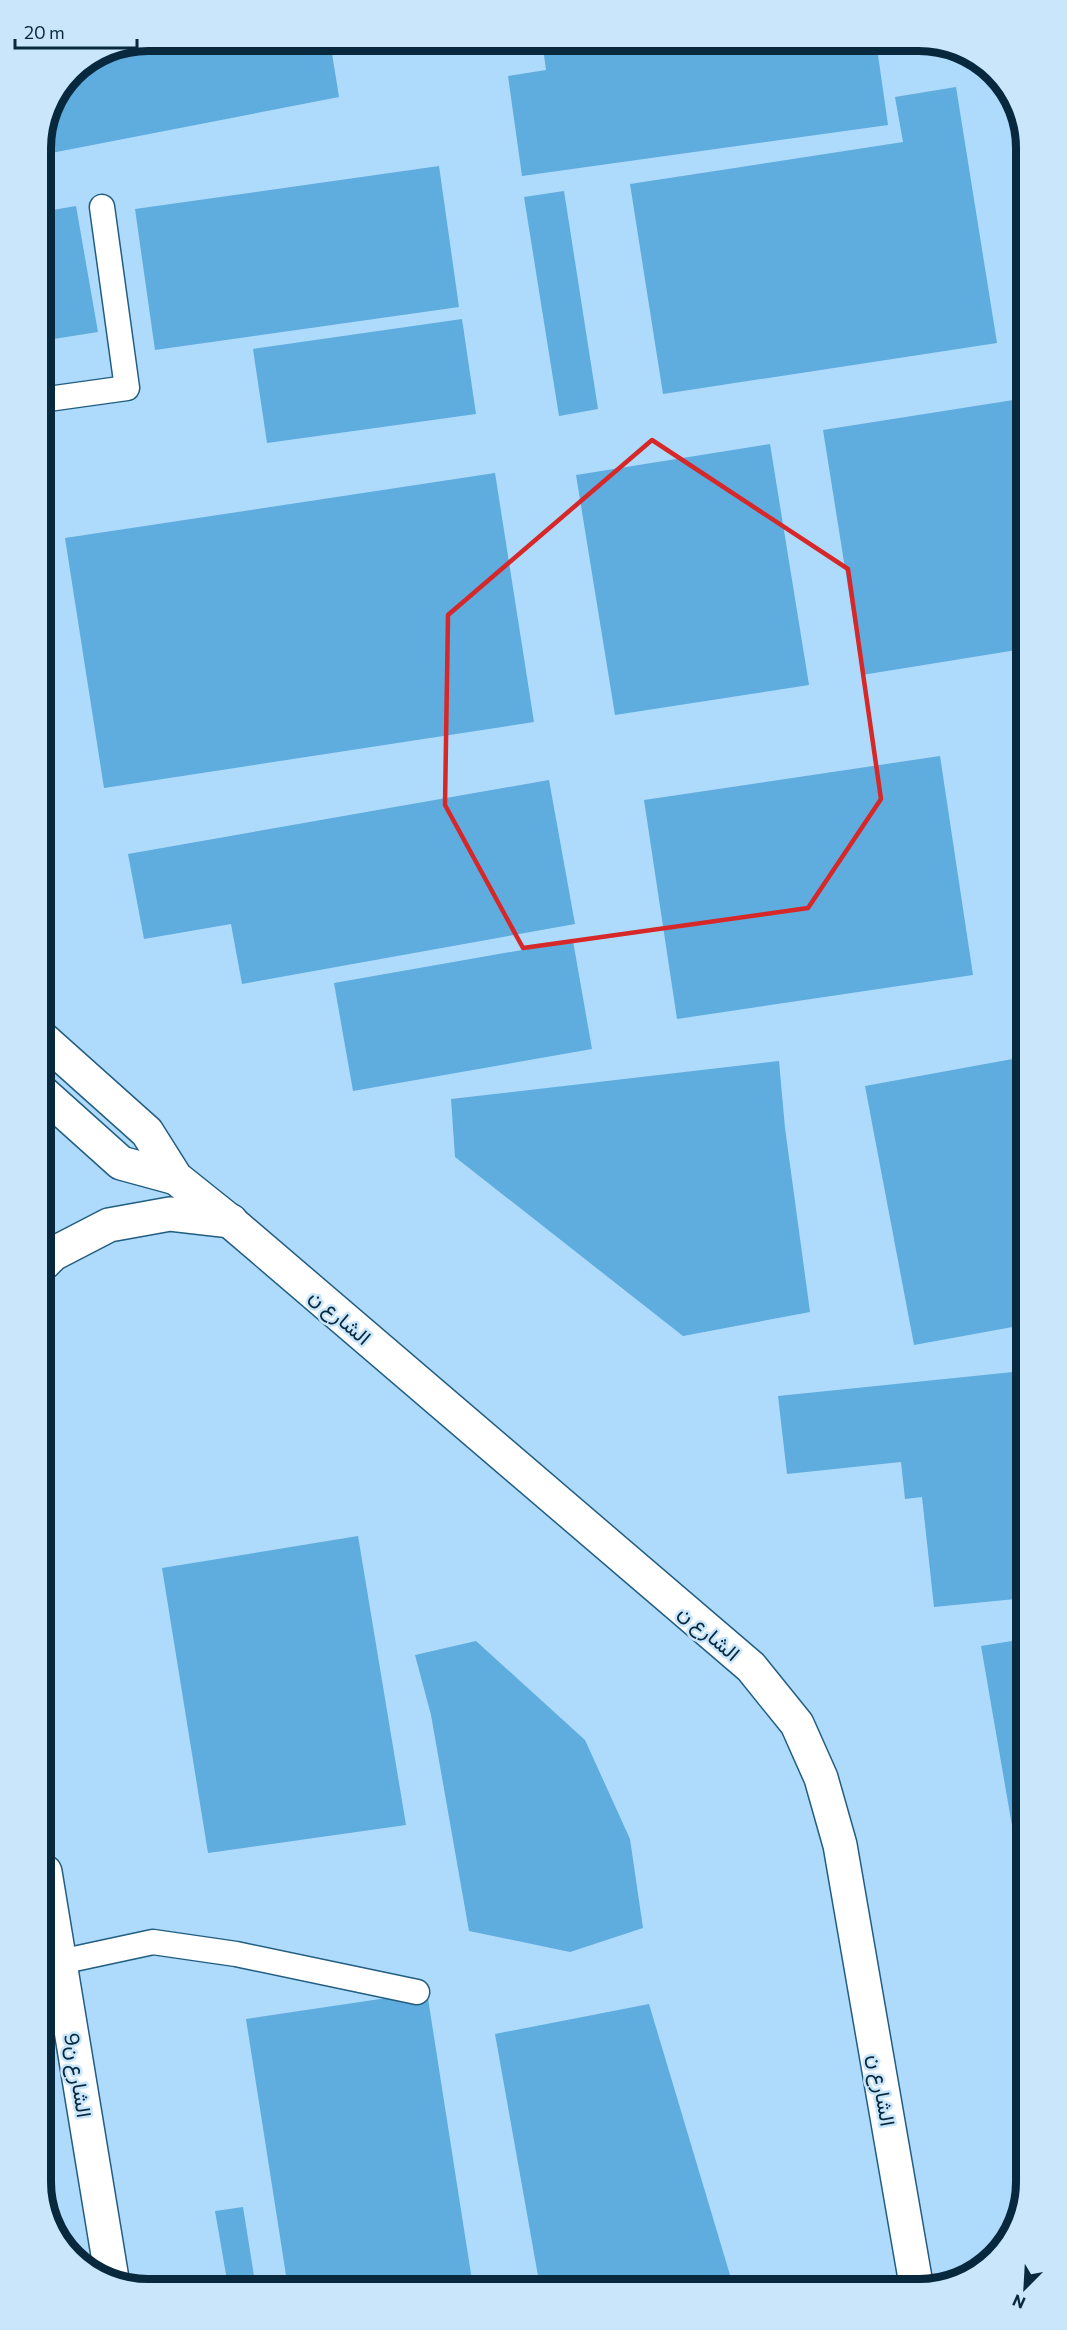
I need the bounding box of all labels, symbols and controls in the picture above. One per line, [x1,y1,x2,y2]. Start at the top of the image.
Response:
scale bar [15,12,136,50]
text: 20 m [24,21,65,43]
street label: الشارع ن [303,1283,377,1352]
street label: الشارع ن [672,1599,746,1668]
street label: الشارع ن9 [57,2031,98,2120]
street label: الشارع ن [861,2052,902,2128]
north arrow [995,2258,1055,2318]
text: N [1009,2291,1028,2313]

